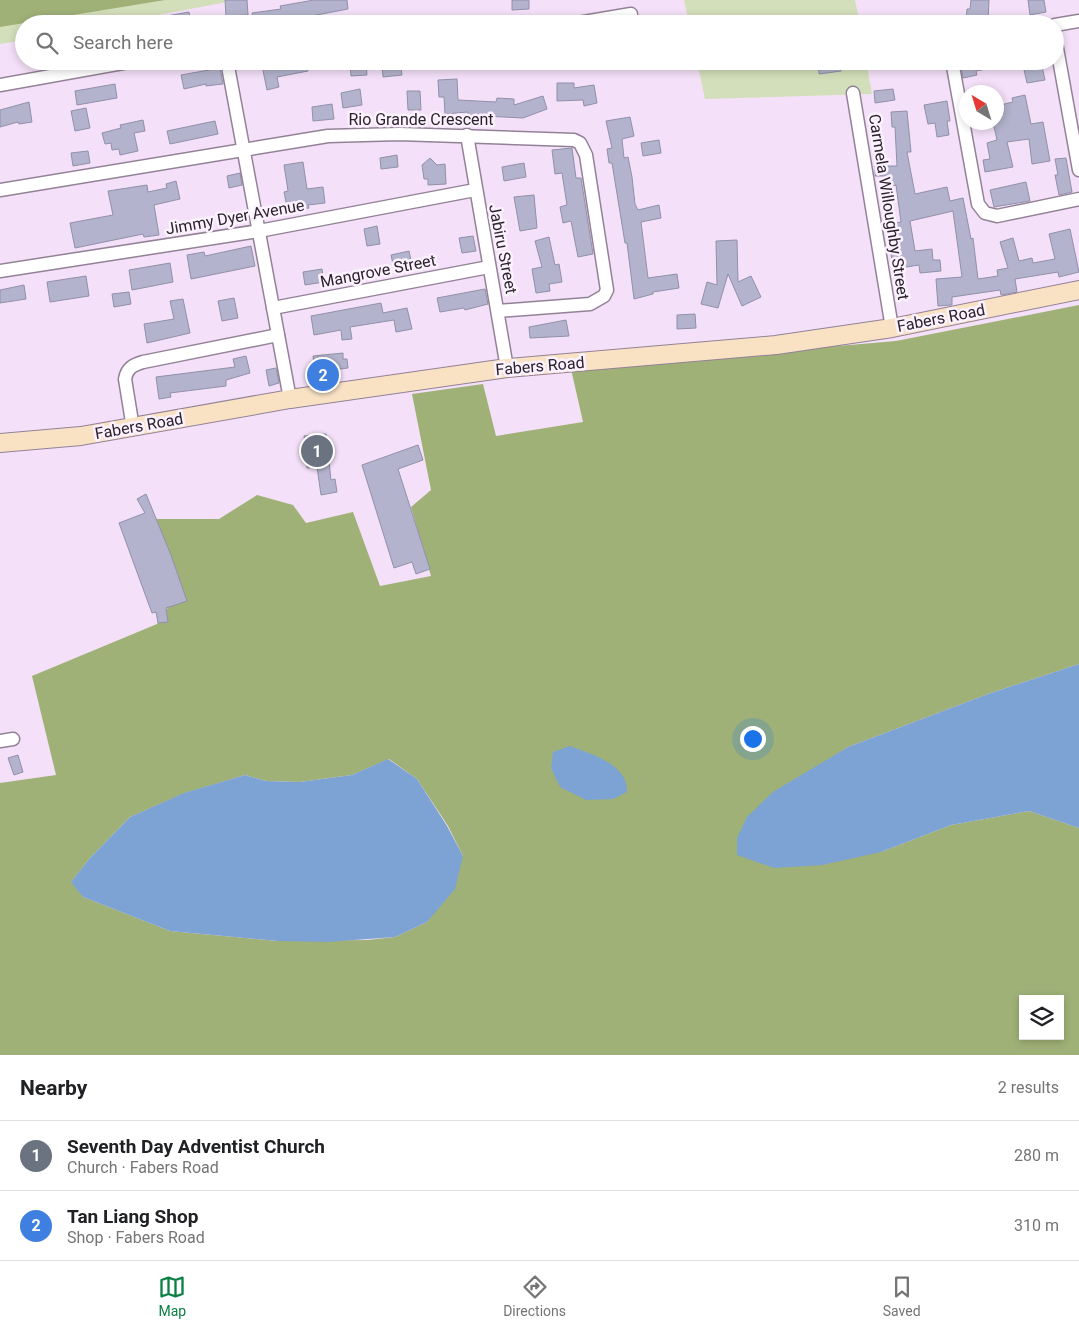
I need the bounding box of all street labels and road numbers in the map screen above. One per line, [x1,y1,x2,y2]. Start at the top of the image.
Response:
street label: Rio Grande Crescent [348,110,494,129]
street label: Carmela Willoughby Street [865,113,913,301]
street label: Jimmy Dyer Avenue [164,195,306,239]
street label: Jabiru Street [485,203,521,295]
street label: Mangrove Street [319,251,437,291]
street label: Fabers Road [895,300,987,336]
street label: Fabers Road [495,353,585,379]
street label: Fabers Road [93,409,185,443]

